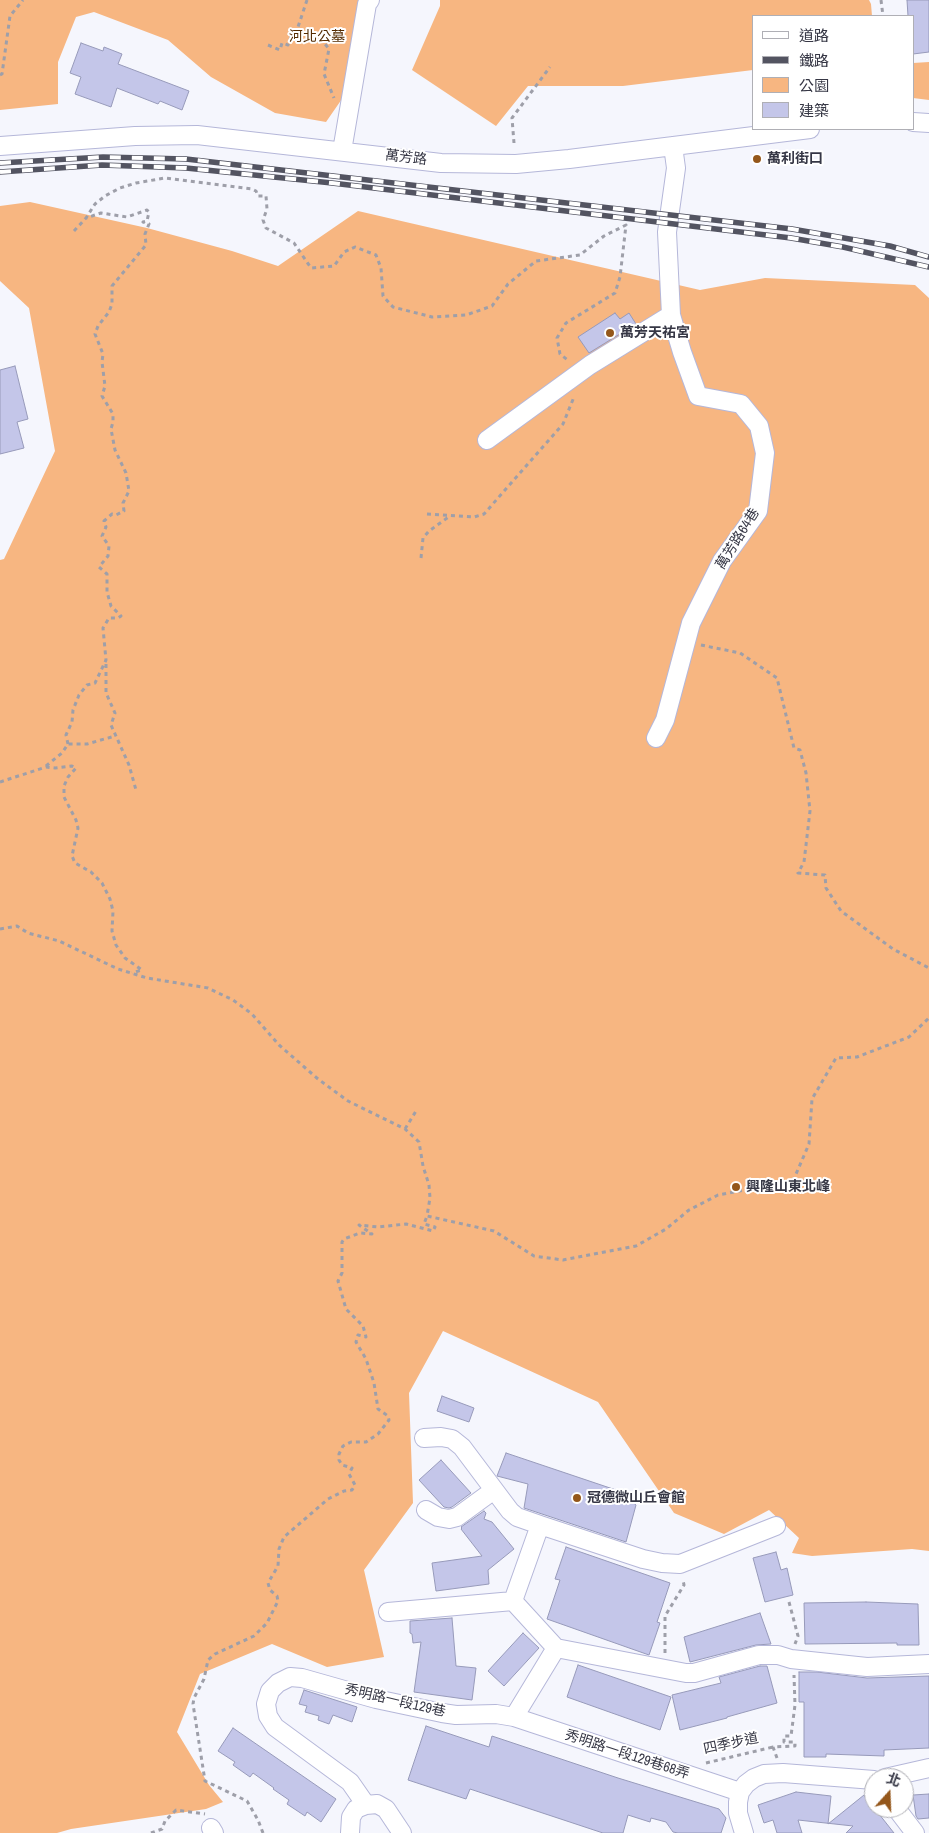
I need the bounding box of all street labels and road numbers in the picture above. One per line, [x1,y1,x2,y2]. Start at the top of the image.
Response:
street label: 萬芳路 [384,147,428,169]
street label: 萬芳路64巷 [713,505,763,573]
street label: 秀明路一段129巷 [343,1681,447,1721]
street label: 秀明路一段129巷68弄 [563,1727,691,1783]
street label: 四季步道 [702,1730,760,1758]

